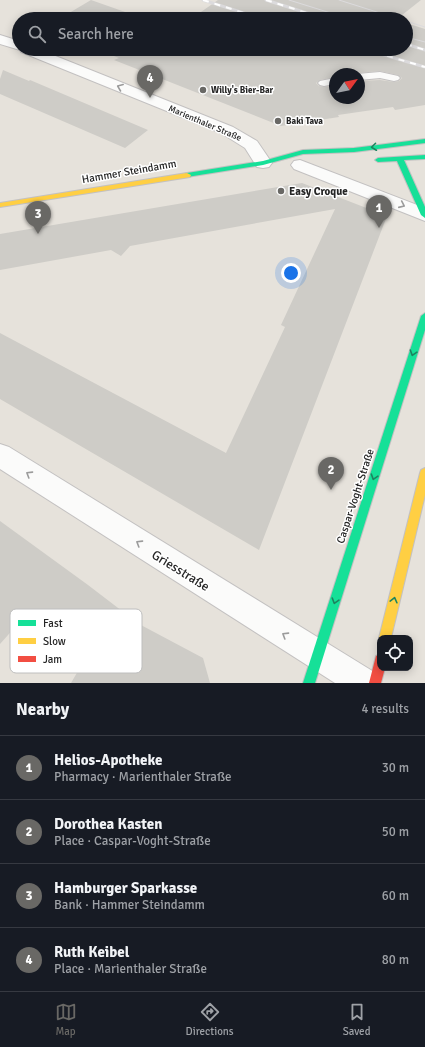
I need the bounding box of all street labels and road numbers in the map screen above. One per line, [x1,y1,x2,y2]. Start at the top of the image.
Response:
street label: Marienthaler Straße [167,103,243,144]
street label: Hammer Steindamm [81,157,178,186]
street label: Caspar-Voght-Straße [334,447,377,545]
street label: Griesstraße [149,547,212,595]

